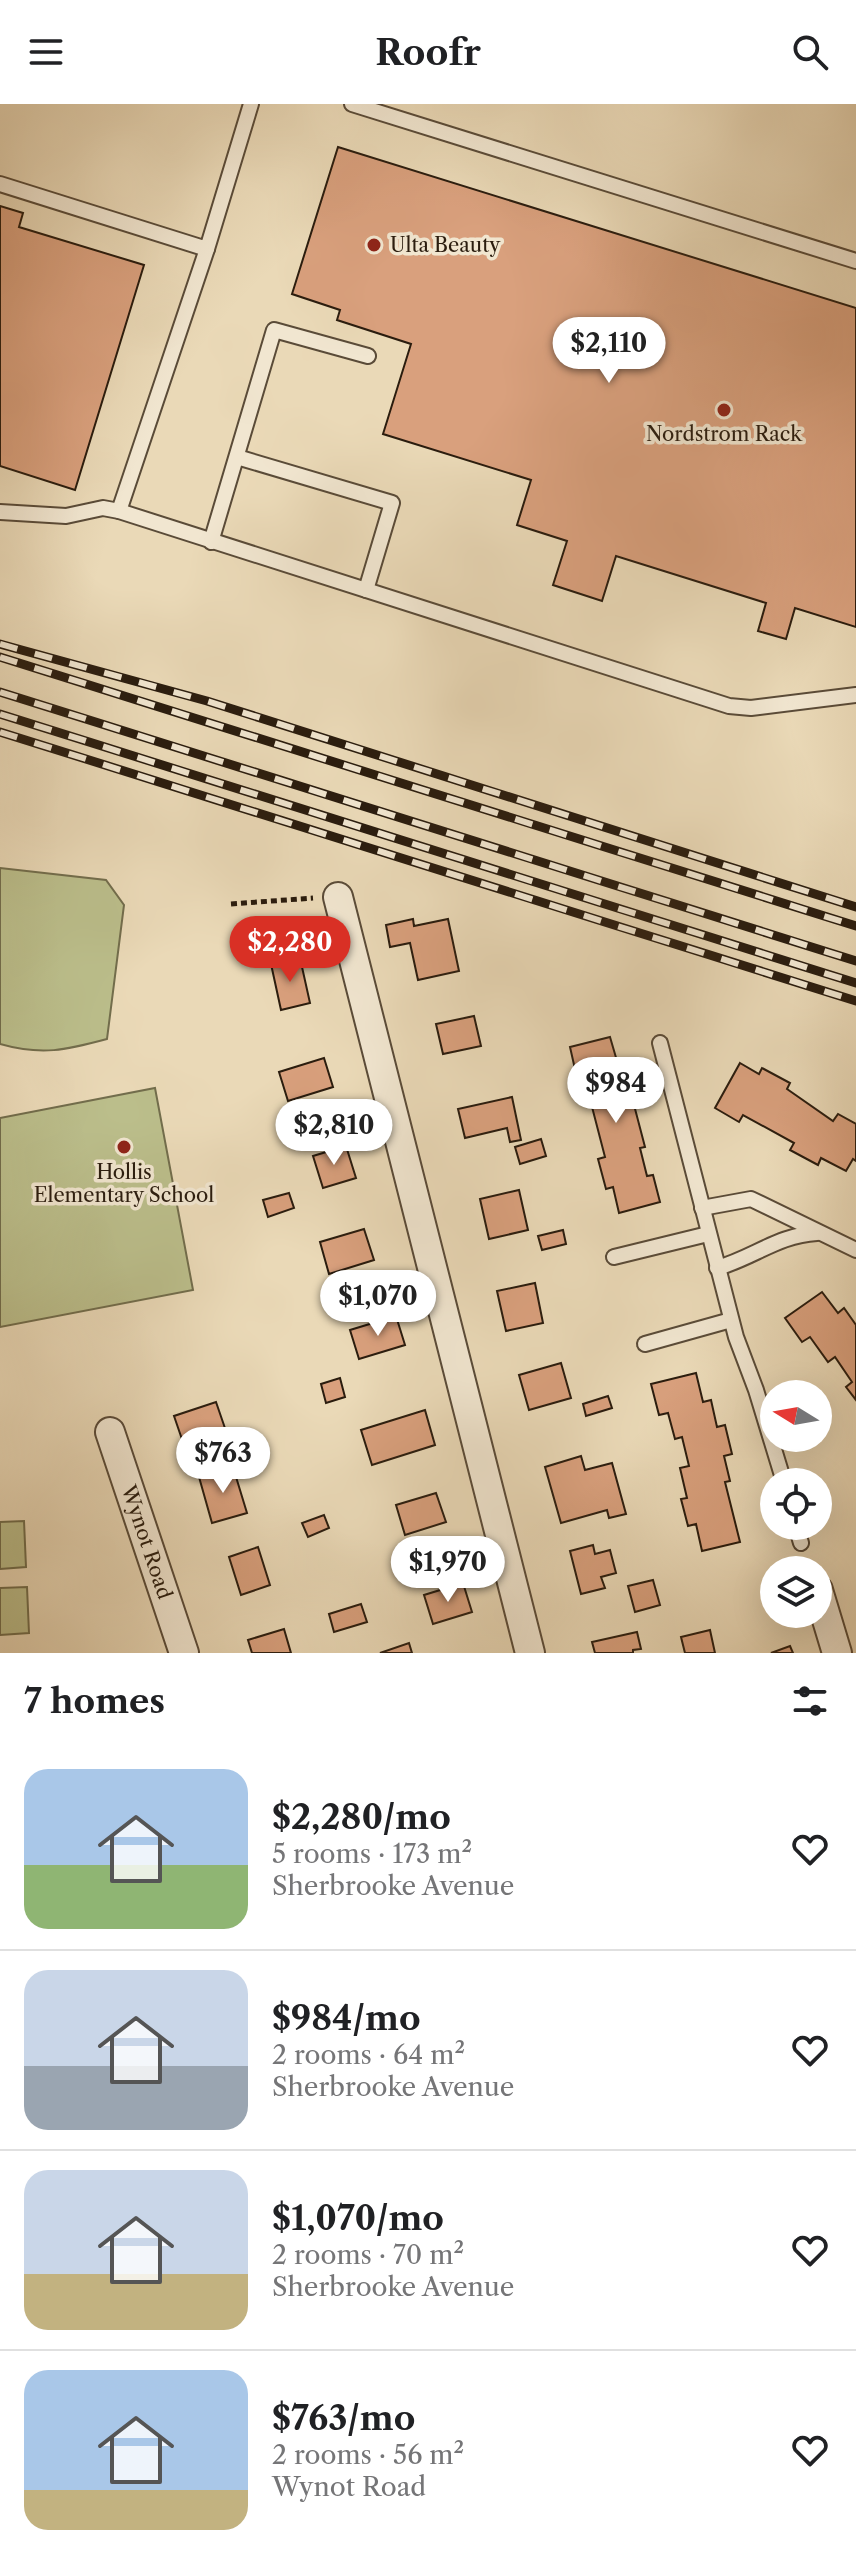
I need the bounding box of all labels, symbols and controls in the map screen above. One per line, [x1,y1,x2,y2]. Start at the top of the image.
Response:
icon: menu [24,30,68,74]
text: Roofr [375,30,481,74]
icon: search [788,30,832,74]
place label: Ulta Beauty [390,233,501,257]
marker: Ulta Beauty [365,236,383,254]
pin: $2,110 [544,317,674,385]
text: $2,110 [571,327,647,359]
marker: Nordstrom Rack [715,401,733,419]
place label: Nordstrom Rack [646,422,803,446]
pin: $2,280 [225,916,355,984]
text: $2,280 [248,926,332,958]
pin: $984 [569,1057,663,1125]
text: $984 [585,1067,647,1099]
pin: $2,810 [269,1099,399,1167]
text: $2,810 [293,1109,375,1141]
marker: Hollis Elementary School [115,1138,133,1156]
place label: Hollis Elementary School [34,1160,214,1207]
pin: $1,070 [313,1270,443,1338]
text: $1,070 [338,1280,418,1312]
north arrow [760,1380,832,1452]
map controls [760,1380,832,1628]
pin: $763 [176,1427,270,1495]
text: $763 [194,1437,252,1469]
button: locate [760,1468,832,1540]
street label: Wynot Road [116,1481,177,1602]
pin: $1,970 [383,1536,513,1604]
text: $1,970 [409,1546,487,1578]
button: layers [760,1556,832,1628]
icon: filters [788,1679,832,1723]
text: 7 homes [24,1680,165,1722]
text: $2,280/mo [272,1796,451,1838]
icon: home [88,1801,184,1897]
icon: heart [788,1827,832,1871]
text: 5 rooms · 173 m² [272,1838,472,1870]
text: Sherbrooke Avenue [272,1870,514,1902]
text: $984/mo [272,1997,421,2039]
icon: home [88,2002,184,2098]
icon: heart [788,2028,832,2072]
text: 2 rooms · 64 m² [272,2039,465,2071]
text: Sherbrooke Avenue [272,2071,514,2103]
text: $1,070/mo [272,2197,444,2239]
icon: home [88,2202,184,2298]
icon: heart [788,2228,832,2272]
text: 2 rooms · 70 m² [272,2239,464,2271]
text: Sherbrooke Avenue [272,2271,514,2303]
text: $763/mo [272,2397,415,2439]
icon: home [88,2402,184,2498]
icon: heart [788,2428,832,2472]
text: 2 rooms · 56 m² [272,2439,464,2471]
text: Wynot Road [272,2471,426,2503]

